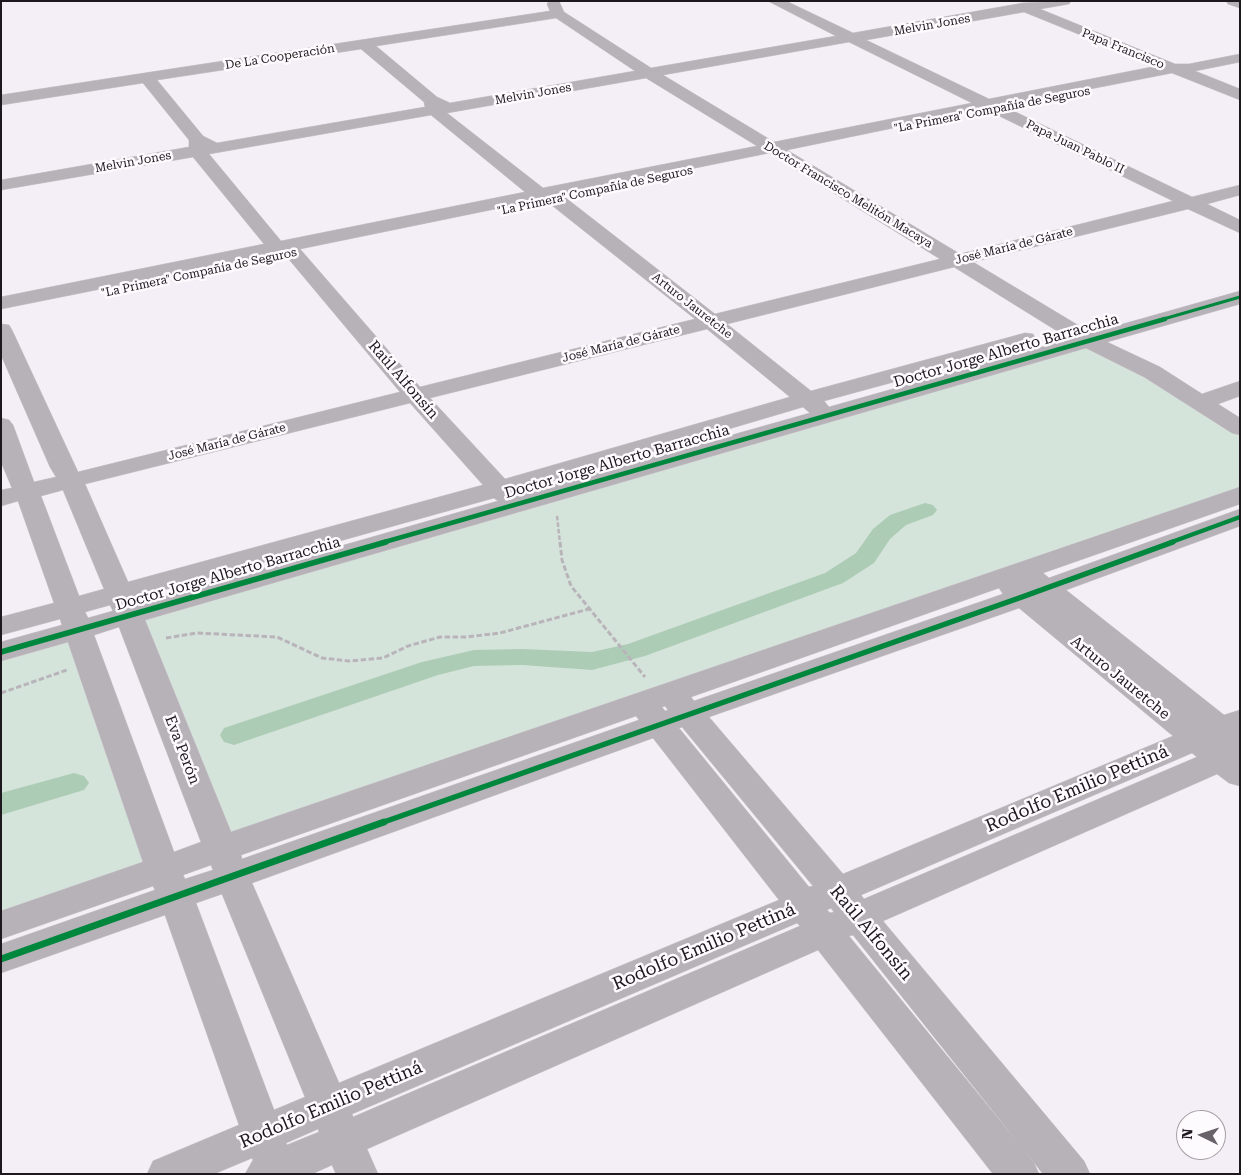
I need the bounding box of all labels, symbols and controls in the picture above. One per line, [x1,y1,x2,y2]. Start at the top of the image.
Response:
street label: Melvin Jones [893,11,971,39]
street label: Papa Francisco [1080,26,1166,72]
street label: De La Cooperación [224,41,336,73]
street label: Melvin Jones [494,80,572,108]
street label: "La Primera" Compañía de Seguros [893,84,1091,136]
street label: Papa Juan Pablo II [1024,117,1126,177]
street label: Doctor Francisco Melitón Macaya [761,139,935,251]
street label: Melvin Jones [94,148,172,176]
street label: "La Primera" Compañía de Seguros [496,163,694,219]
street label: José María de Gárate [954,224,1074,268]
street label: "La Primera" Compañía de Seguros [100,245,298,301]
street label: Arturo Jauretche [649,270,735,342]
street label: Doctor Jorge Alberto Barracchia [891,310,1121,392]
street label: José María de Gárate [561,322,681,366]
street label: Raúl Alfonsín [364,337,442,423]
street label: José María de Gárate [167,420,287,464]
street label: Doctor Jorge Alberto Barracchia [502,421,732,503]
street label: Doctor Jorge Alberto Barracchia [113,533,343,615]
street label: Arturo Jauretche [1067,633,1173,723]
street label: Eva Perón [161,713,203,787]
street label: Rodolfo Emilio Pettiná [982,741,1172,837]
street label: Raúl Alfonsín [825,881,917,985]
street label: Rodolfo Emilio Pettiná [609,899,799,995]
street label: Rodolfo Emilio Pettiná [236,1057,426,1153]
north arrow [1176,1110,1226,1160]
text: N [1179,1128,1195,1140]

